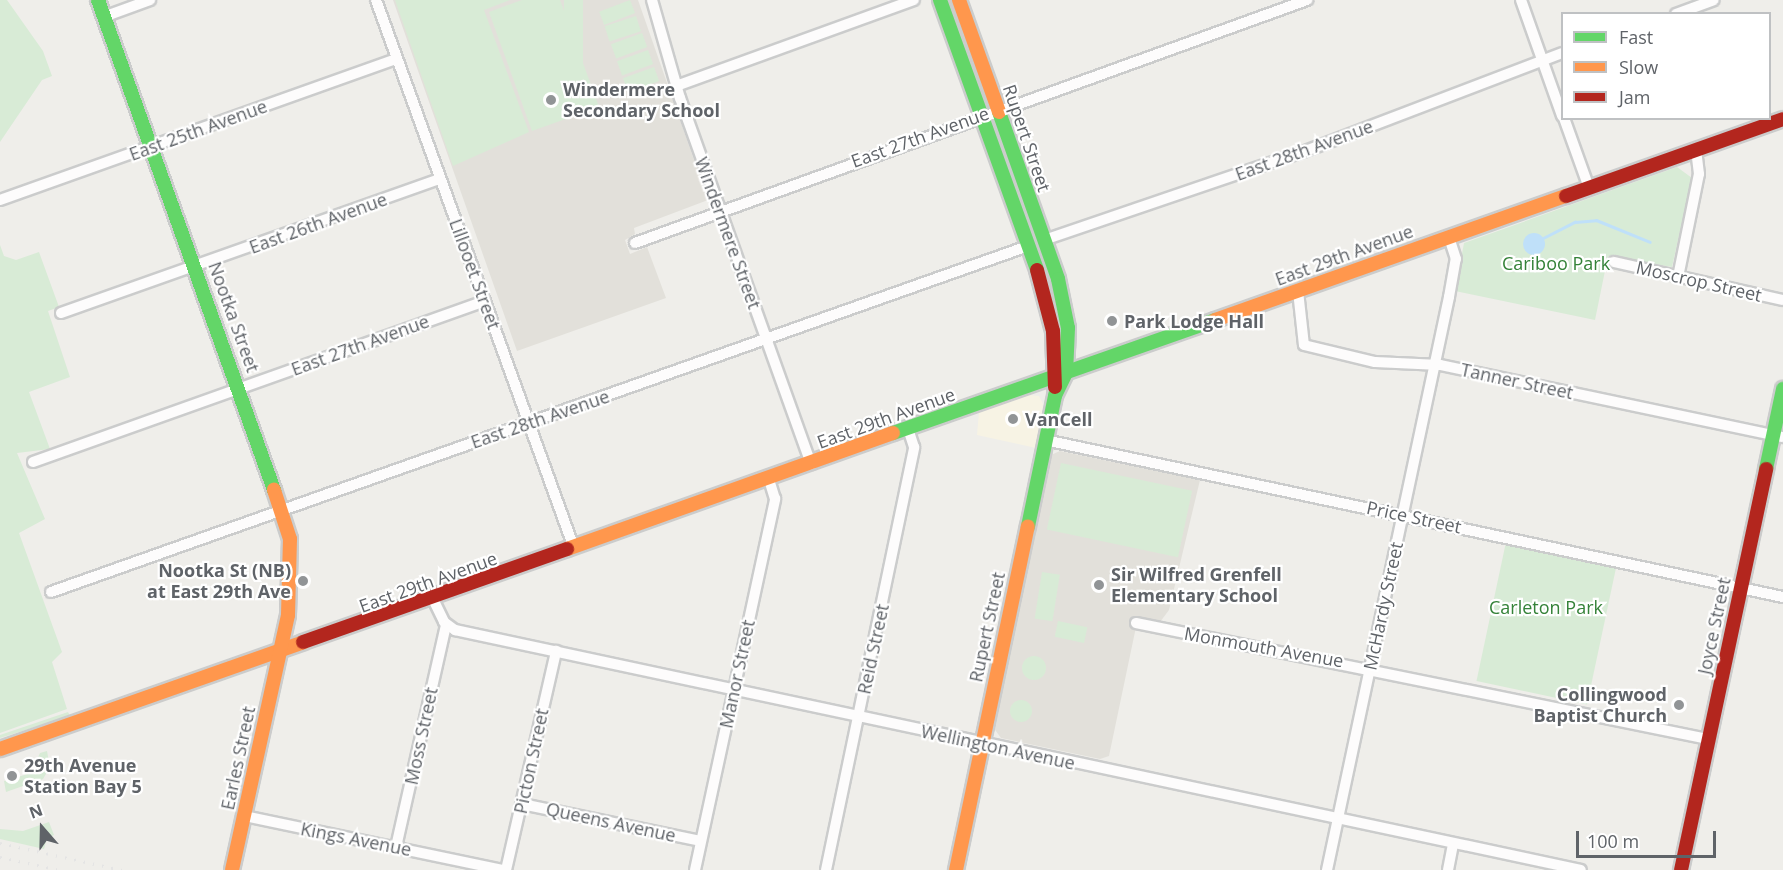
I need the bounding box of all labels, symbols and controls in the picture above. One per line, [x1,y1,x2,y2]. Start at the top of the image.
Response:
legend [1561,12,1771,120]
text: Fast [1619,25,1653,49]
text: Slow [1619,55,1658,79]
place label: Windermere Secondary School [563,79,720,122]
street label: Rupert Street [999,82,1055,194]
text: Jam [1619,85,1651,109]
marker: Windermere Secondary School [544,93,558,107]
street label: East 25th Avenue [126,95,270,165]
street label: East 27th Avenue [848,102,992,172]
street label: East 28th Avenue [1232,115,1376,185]
street label: Windermere Street [691,154,765,312]
street label: East 26th Avenue [246,188,390,258]
street label: Lillooet Street [445,216,505,332]
street label: East 29th Avenue [1272,220,1416,290]
park label: Cariboo Park [1502,252,1610,274]
street label: Moscrop Street [1634,256,1764,306]
street label: Nootka Street [204,259,264,375]
street label: East 27th Avenue [288,310,432,380]
place label: Park Lodge Hall [1124,310,1264,332]
marker: Park Lodge Hall [1105,314,1119,328]
street label: Tanner Street [1459,359,1575,403]
street label: East 29th Avenue [814,383,958,453]
street label: East 28th Avenue [468,385,612,453]
place label: VanCell [1025,408,1092,430]
marker: VanCell [1006,412,1020,426]
street label: Price Street [1365,496,1463,538]
street label: McHardy Street [1359,540,1407,672]
street label: East 29th Avenue [356,547,500,617]
place label: Nootka St (NB) at East 29th Ave [147,560,291,602]
place label: Sir Wilfred Grenfell Elementary School [1111,564,1282,606]
street label: Rupert Street [965,570,1009,684]
marker: Nootka St (NB) at East 29th Ave [296,574,310,588]
street label: Joyce Street [1693,576,1735,676]
marker: Sir Wilfred Grenfell Elementary School [1092,578,1106,592]
park label: Carleton Park [1489,596,1603,618]
street label: Reid Street [853,602,893,696]
street label: Manor Street [715,618,759,730]
street label: Monmouth Avenue [1183,622,1345,672]
place label: Collingwood Baptist Church [1534,684,1667,726]
street label: Moss Street [400,685,442,787]
marker: Collingwood Baptist Church [1672,698,1686,712]
street label: Earles Street [216,704,260,812]
street label: Picton Street [509,706,553,816]
street label: Wellington Avenue [919,720,1077,774]
place label: 29th Avenue Station Bay 5 [24,755,142,798]
marker: 29th Avenue Station Bay 5 [5,769,19,783]
north arrow [12,798,72,858]
street label: Queens Avenue [544,798,678,846]
text: N [26,799,46,824]
street label: Kings Avenue [299,818,413,860]
scale bar [1579,819,1718,857]
text: 100 m [1587,829,1639,853]

